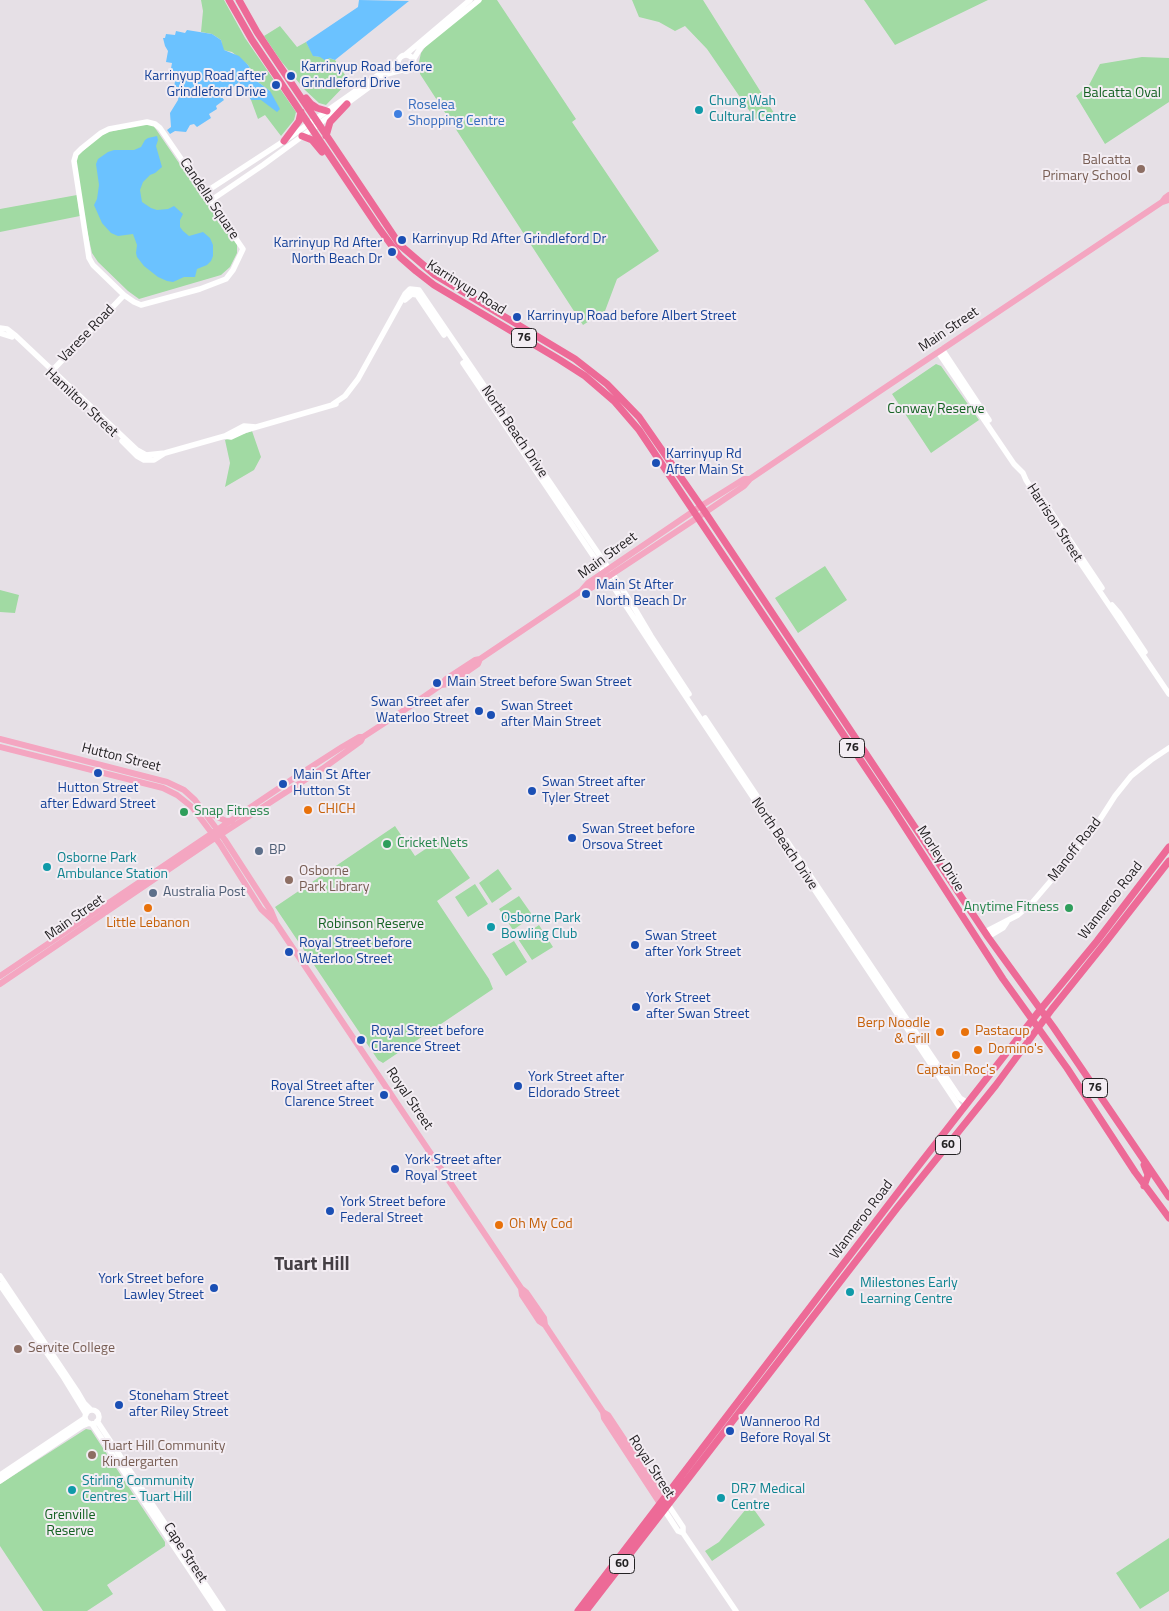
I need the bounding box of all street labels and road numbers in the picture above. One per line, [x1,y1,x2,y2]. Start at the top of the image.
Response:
street label: Candella Square [176,155,242,243]
street label: Karrinyup Road [423,257,509,319]
street label: Varese Road [55,302,119,366]
street label: Main Street [916,304,982,356]
road number: 76 [512,328,536,348]
street label: Hamilton Street [41,365,121,441]
street label: North Beach Drive [477,383,551,481]
street label: Harrison Street [1022,481,1086,565]
street label: Main Street [575,529,641,583]
road number: 76 [840,738,864,758]
street label: Hutton Street [80,740,162,776]
street label: North Beach Drive [747,795,821,893]
street label: Manoff Road [1045,815,1105,885]
street label: Morley Drive [913,823,967,895]
street label: Wanneroo Road [1075,859,1147,943]
street label: Main Street [42,891,108,945]
street label: Royal Street [382,1065,436,1133]
road number: 76 [1082,1078,1108,1098]
road number: 60 [936,1136,960,1154]
street label: Wanneroo Road [827,1177,897,1263]
street label: Royal Street [624,1432,678,1502]
street label: Cape Street [159,1520,211,1586]
road number: 60 [610,1555,634,1574]

